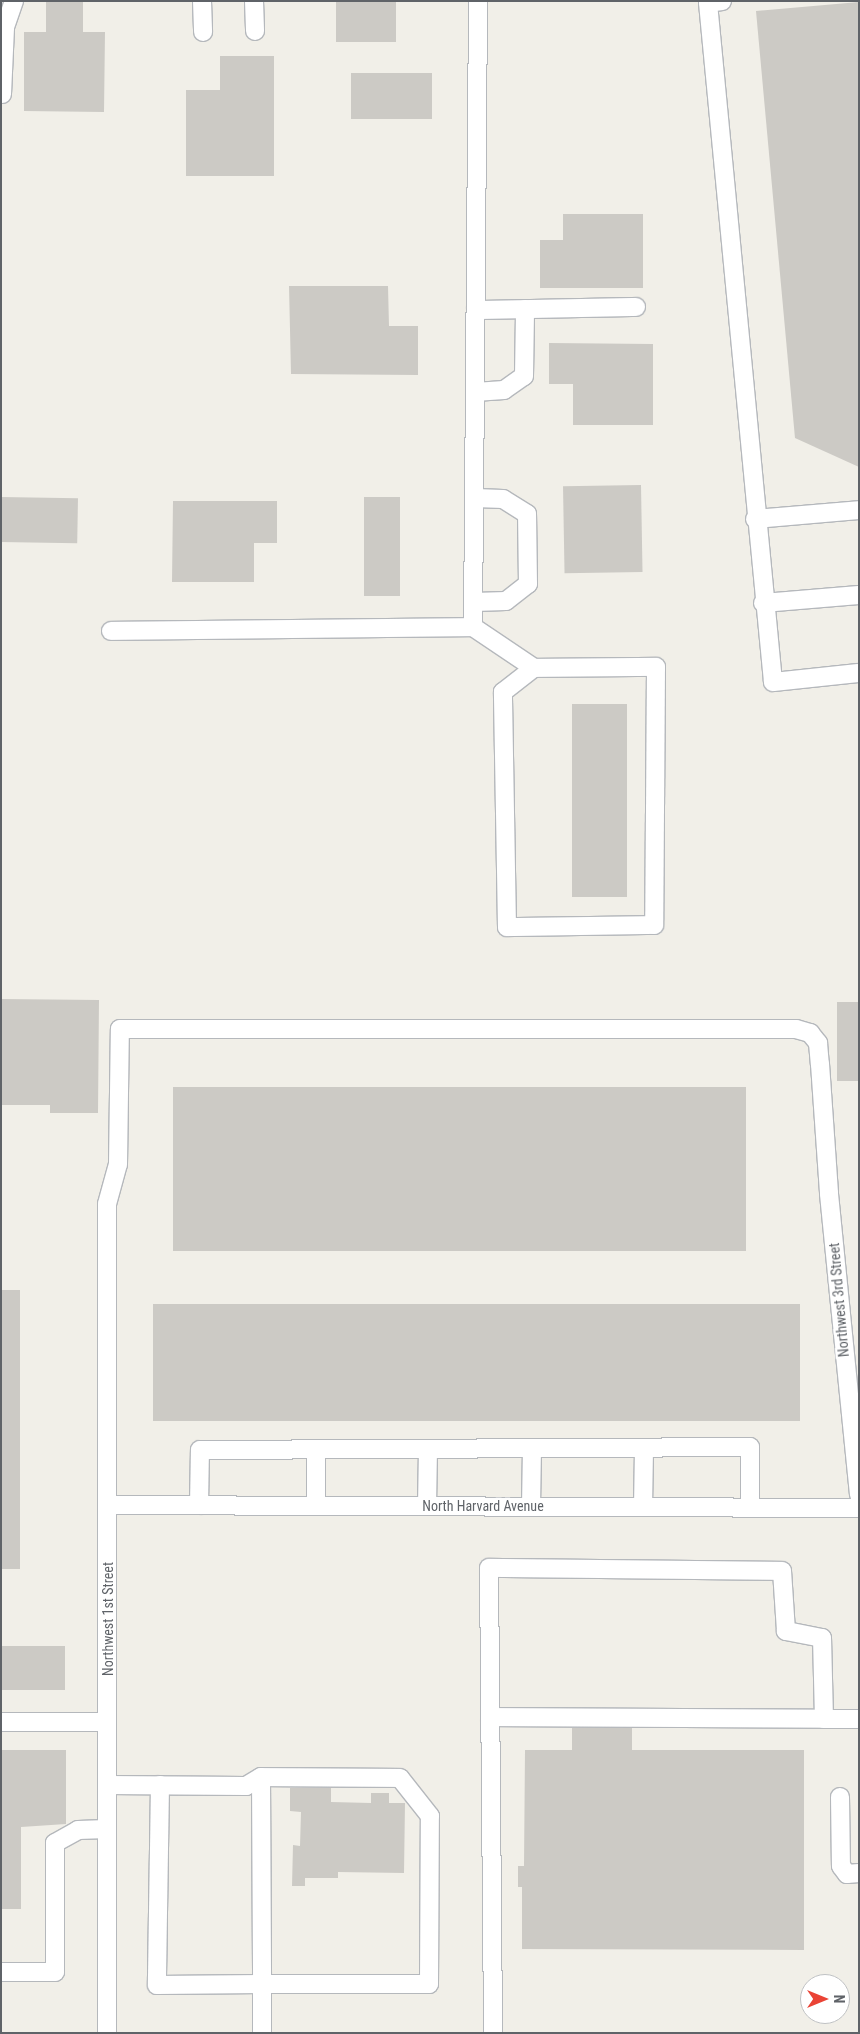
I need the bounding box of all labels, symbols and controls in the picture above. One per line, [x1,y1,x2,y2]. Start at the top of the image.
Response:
street label: Northwest 3rd Street [826,1242,852,1358]
street label: North Harvard Avenue [422,1498,544,1514]
street label: Northwest 1st Street [100,1562,116,1676]
north arrow [800,1974,850,2024]
text: N [831,1995,847,2003]

